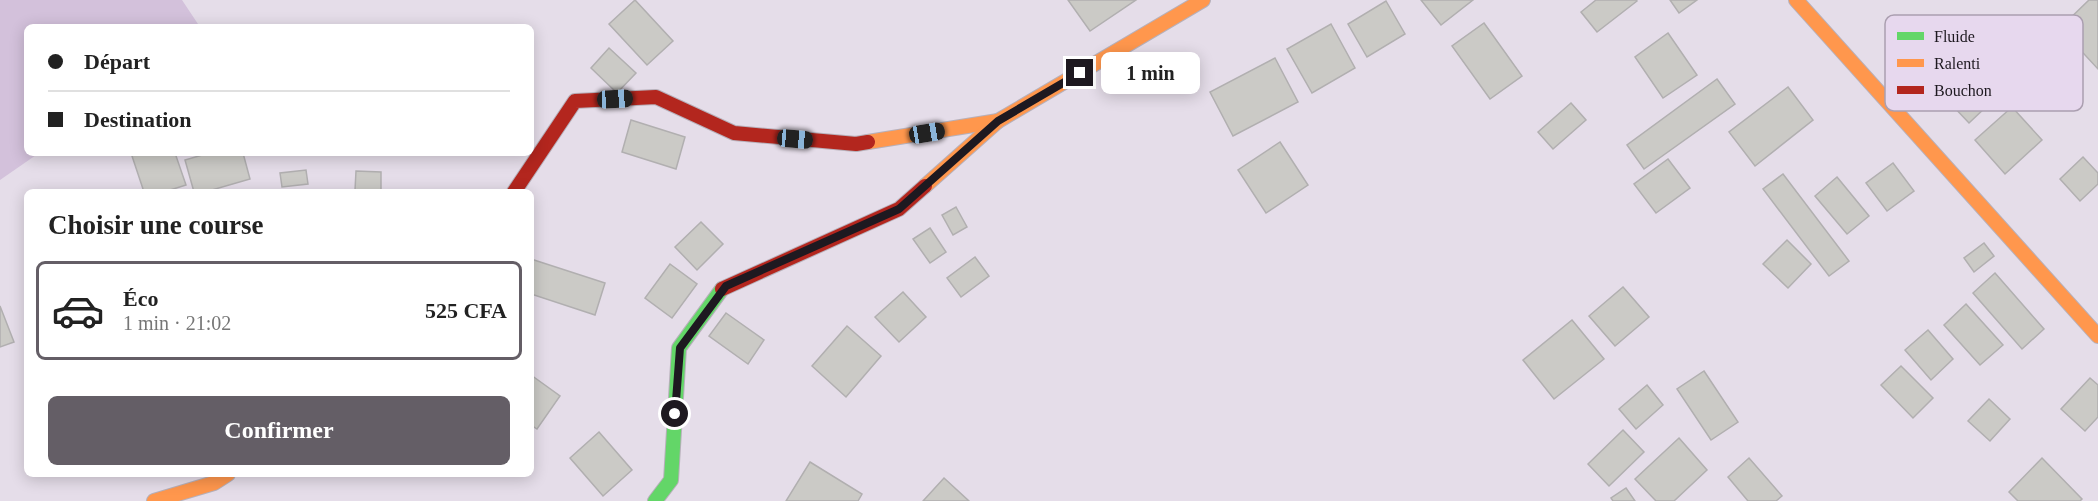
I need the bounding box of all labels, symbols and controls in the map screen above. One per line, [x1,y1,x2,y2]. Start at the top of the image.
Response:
legend [1885,15,2083,111]
text: Fluide [1934,28,1975,45]
text: Départ [84,49,150,74]
callout: 1 min [1101,52,1200,94]
text: Ralenti [1934,55,1981,72]
route end [1066,59,1093,86]
text: 1 min [1126,62,1175,84]
text: Bouchon [1934,82,1992,99]
car [597,89,633,109]
text: Destination [84,107,192,132]
car [908,121,946,145]
car [776,128,814,150]
text: Choisir une course [48,210,264,240]
icon: car [51,284,105,338]
text: Éco [123,286,158,311]
text: 525 CFA [425,298,507,323]
text: 1 min · 21:02 [123,312,231,334]
button: Confirmer [48,396,510,465]
route start [661,400,688,427]

